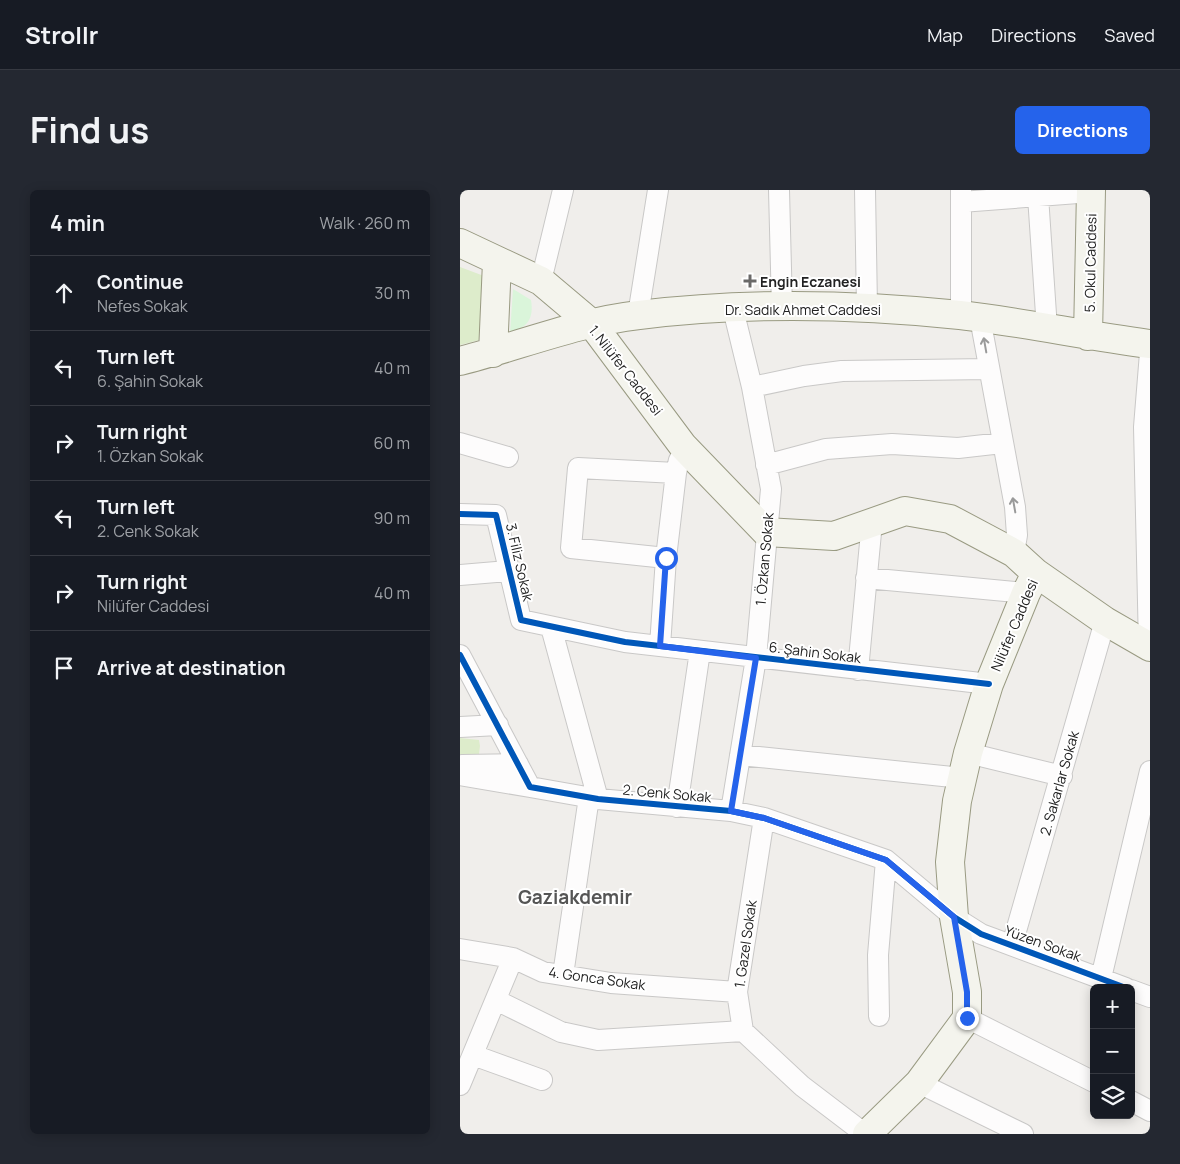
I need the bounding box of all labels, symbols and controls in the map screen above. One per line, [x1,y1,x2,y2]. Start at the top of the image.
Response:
text: Strollr [25,18,98,51]
text: Map [927,23,963,47]
text: Directions [991,23,1076,47]
text: Saved [1104,23,1155,47]
text: Find us [30,106,149,154]
button: Directions [1015,106,1150,154]
text: 4 min [50,209,105,237]
text: Walk · 260 m [320,212,410,234]
street label: 5. Okul Caddesi [1080,213,1100,313]
text: Continue [97,269,183,295]
place label: Engin Eczanesi [760,272,861,291]
marker: Engin Eczanesi [744,275,756,287]
icon: ahead [50,279,78,307]
text: 30 m [375,282,410,304]
text: Nefes Sokak [97,295,188,317]
street label: Dr. Sadık Ahmet Caddesi [725,300,881,319]
street label: 1. Nilüfer Caddesi [585,321,667,419]
one-way arrow [979,337,989,353]
text: Turn left [97,344,175,370]
icon: left [50,354,78,382]
text: 40 m [374,357,410,379]
text: 6. Şahin Sokak [97,370,203,392]
text: Turn right [97,419,187,445]
icon: right [50,429,78,457]
text: 60 m [374,432,410,454]
text: 1. Özkan Sokak [97,445,204,467]
text: Turn left [97,494,175,520]
one-way arrow [1009,497,1019,513]
icon: left [50,504,78,532]
text: 90 m [374,507,410,529]
street label: 1. Özkan Sokak [750,511,778,606]
text: 2. Cenk Sokak [97,520,199,542]
street label: 3. Filiz Sokak [502,521,538,604]
route start [655,547,678,570]
text: Turn right [97,569,187,595]
street label: Nilüfer Caddesi [986,576,1042,674]
icon: right [50,579,78,607]
text: 40 m [374,582,410,604]
text: Nilüfer Caddesi [97,595,209,617]
street label: 6. Şahin Sokak [768,637,863,667]
icon: arrive [50,654,78,682]
text: Arrive at destination [97,655,286,681]
street label: 2. Sakarlar Sokak [1035,727,1083,838]
street label: 2. Cenk Sokak [622,780,713,806]
district label: Gaziakdemir [518,884,632,910]
street label: 1. Gazel Sokak [729,898,761,989]
street label: Yüzen Sokak [1002,920,1085,966]
street label: 4. Gonca Sokak [547,962,648,994]
map controls [1090,984,1135,1119]
button: + [1090,984,1135,1029]
route end [956,1007,979,1030]
button: − [1090,1029,1135,1074]
button: layers [1090,1074,1135,1119]

